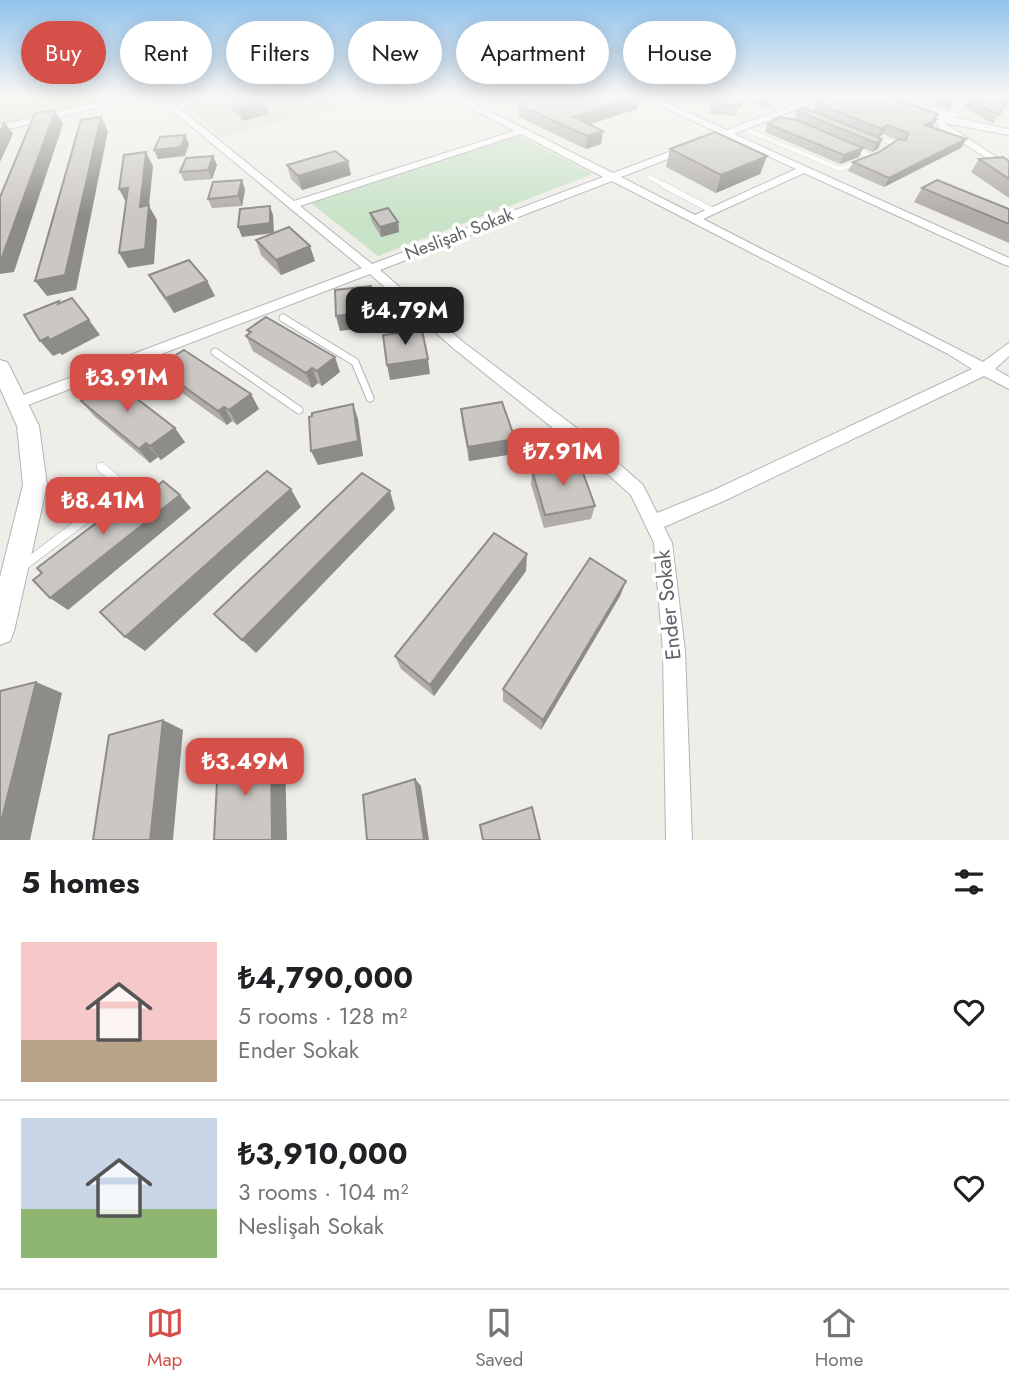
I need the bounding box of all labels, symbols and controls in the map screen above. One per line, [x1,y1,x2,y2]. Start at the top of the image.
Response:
chip: Buy [21,21,106,84]
chip: Rent [120,21,212,84]
chip: Filters [226,21,334,84]
chip: New [348,21,442,84]
chip: Apartment [456,21,609,84]
chip: House [623,21,736,84]
street label: Neslişah Sokak [401,201,517,267]
pin: ₺4.79M [348,288,462,347]
text: ₺4.79M [362,293,448,327]
pin: ₺3.91M [70,354,184,414]
text: ₺3.91M [86,360,168,394]
pin: ₺7.91M [506,428,620,488]
text: ₺7.91M [523,434,603,468]
pin: ₺8.41M [46,477,160,537]
text: ₺8.41M [62,483,144,517]
street label: Ender Sokak [647,548,689,661]
pin: ₺3.49M [188,738,302,798]
text: ₺3.49M [202,744,288,778]
text: 5 homes [21,861,140,904]
icon: filters [950,863,988,901]
text: ₺4,790,000 [238,956,413,999]
icon: home [77,970,161,1054]
icon: heart [950,993,988,1031]
text: 5 rooms · 128 m² [238,999,407,1033]
text: Ender Sokak [238,1033,359,1067]
text: ₺3,910,000 [238,1132,408,1175]
icon: home [77,1146,161,1230]
icon: heart [950,1169,988,1207]
text: 3 rooms · 104 m² [238,1175,408,1209]
text: Neslişah Sokak [238,1209,384,1243]
tab: Map [146,1304,184,1373]
tab: Saved [475,1304,523,1373]
tab: Home [815,1304,863,1373]

